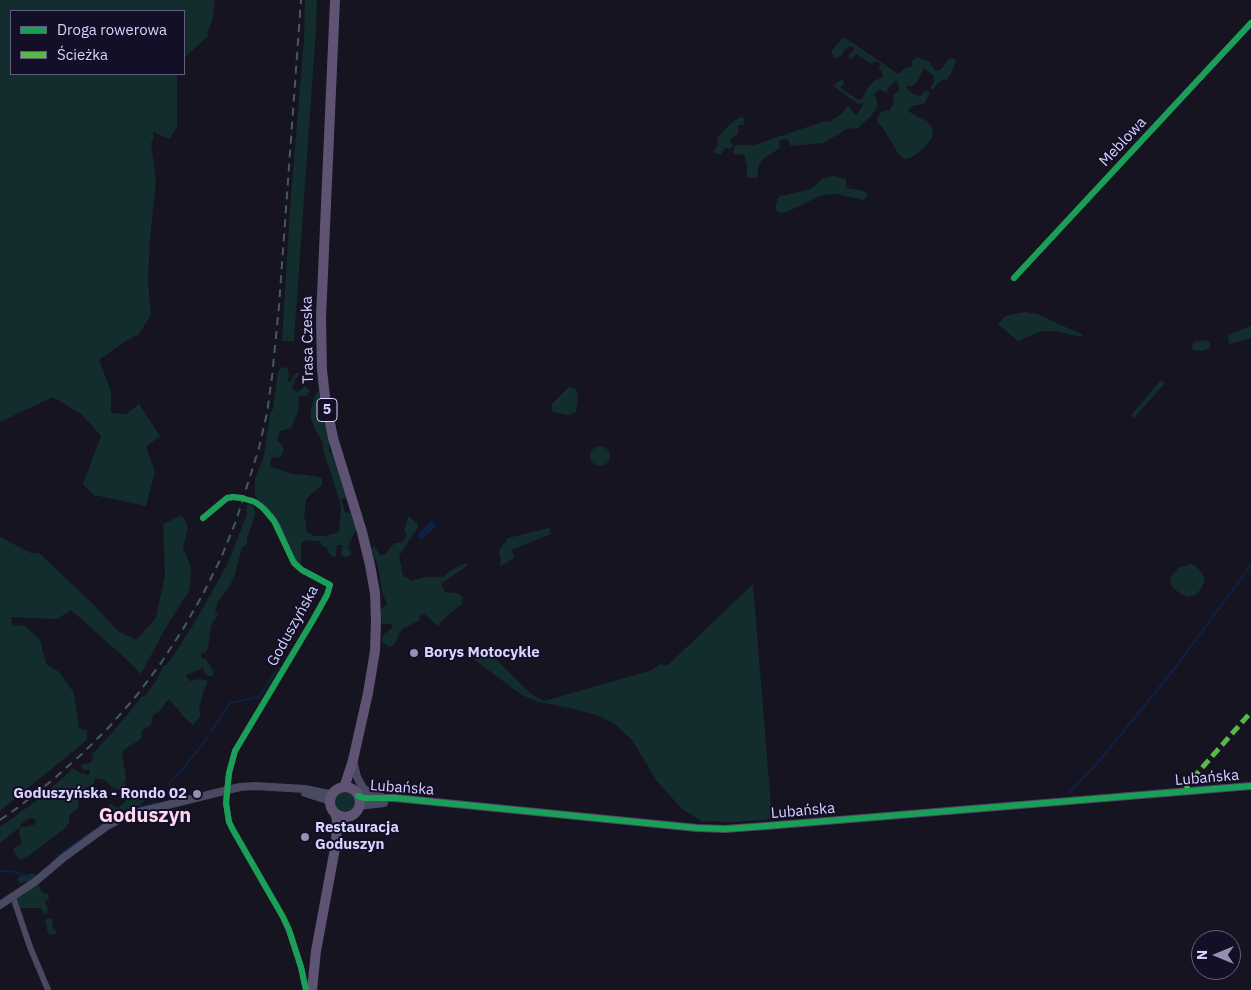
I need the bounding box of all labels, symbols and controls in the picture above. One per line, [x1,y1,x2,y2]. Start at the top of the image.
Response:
legend [10,10,185,75]
text: Droga rowerowa [57,20,167,39]
text: Ścieżka [57,45,108,64]
street label: Meblowa [1096,114,1150,170]
street label: Trasa Czeska [298,296,318,384]
road number: 5 [317,398,337,422]
street label: Goduszyńska [263,583,323,669]
place label: Borys Motocykle [424,644,540,662]
marker: Borys Motocykle [408,647,420,659]
street label: Lubańska [1174,766,1240,790]
street label: Lubańska [369,777,435,799]
place label: Goduszyńska - Rondo 02 [13,785,187,803]
marker: Goduszyńska - Rondo 02 [191,788,203,800]
street label: Lubańska [770,799,836,823]
district label: Goduszyn [99,804,191,828]
place label: Restauracja Goduszyn [315,819,399,854]
marker: Restauracja Goduszyn [299,831,311,843]
north arrow [1191,930,1241,980]
text: N [1193,950,1211,960]

